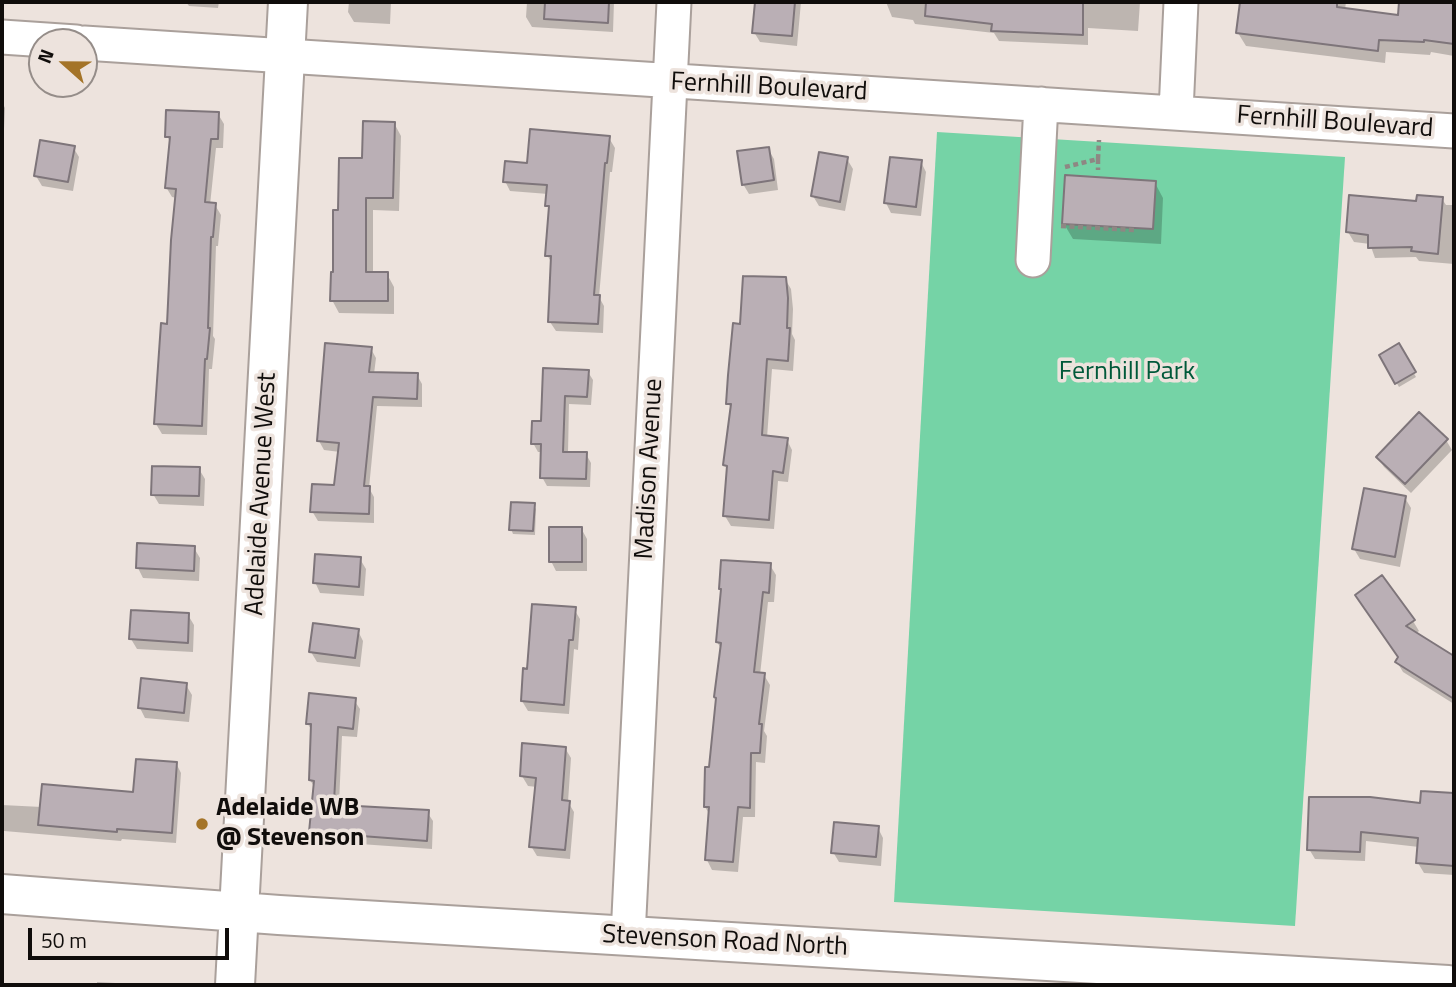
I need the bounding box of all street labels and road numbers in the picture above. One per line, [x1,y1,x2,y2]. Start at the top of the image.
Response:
street label: Fernhill Boulevard [670,67,868,109]
street label: Fernhill Boulevard [1236,101,1434,145]
street label: Adelaide Avenue West [240,372,284,616]
street label: Madison Avenue [630,378,670,560]
street label: Stevenson Road North [601,920,849,964]

